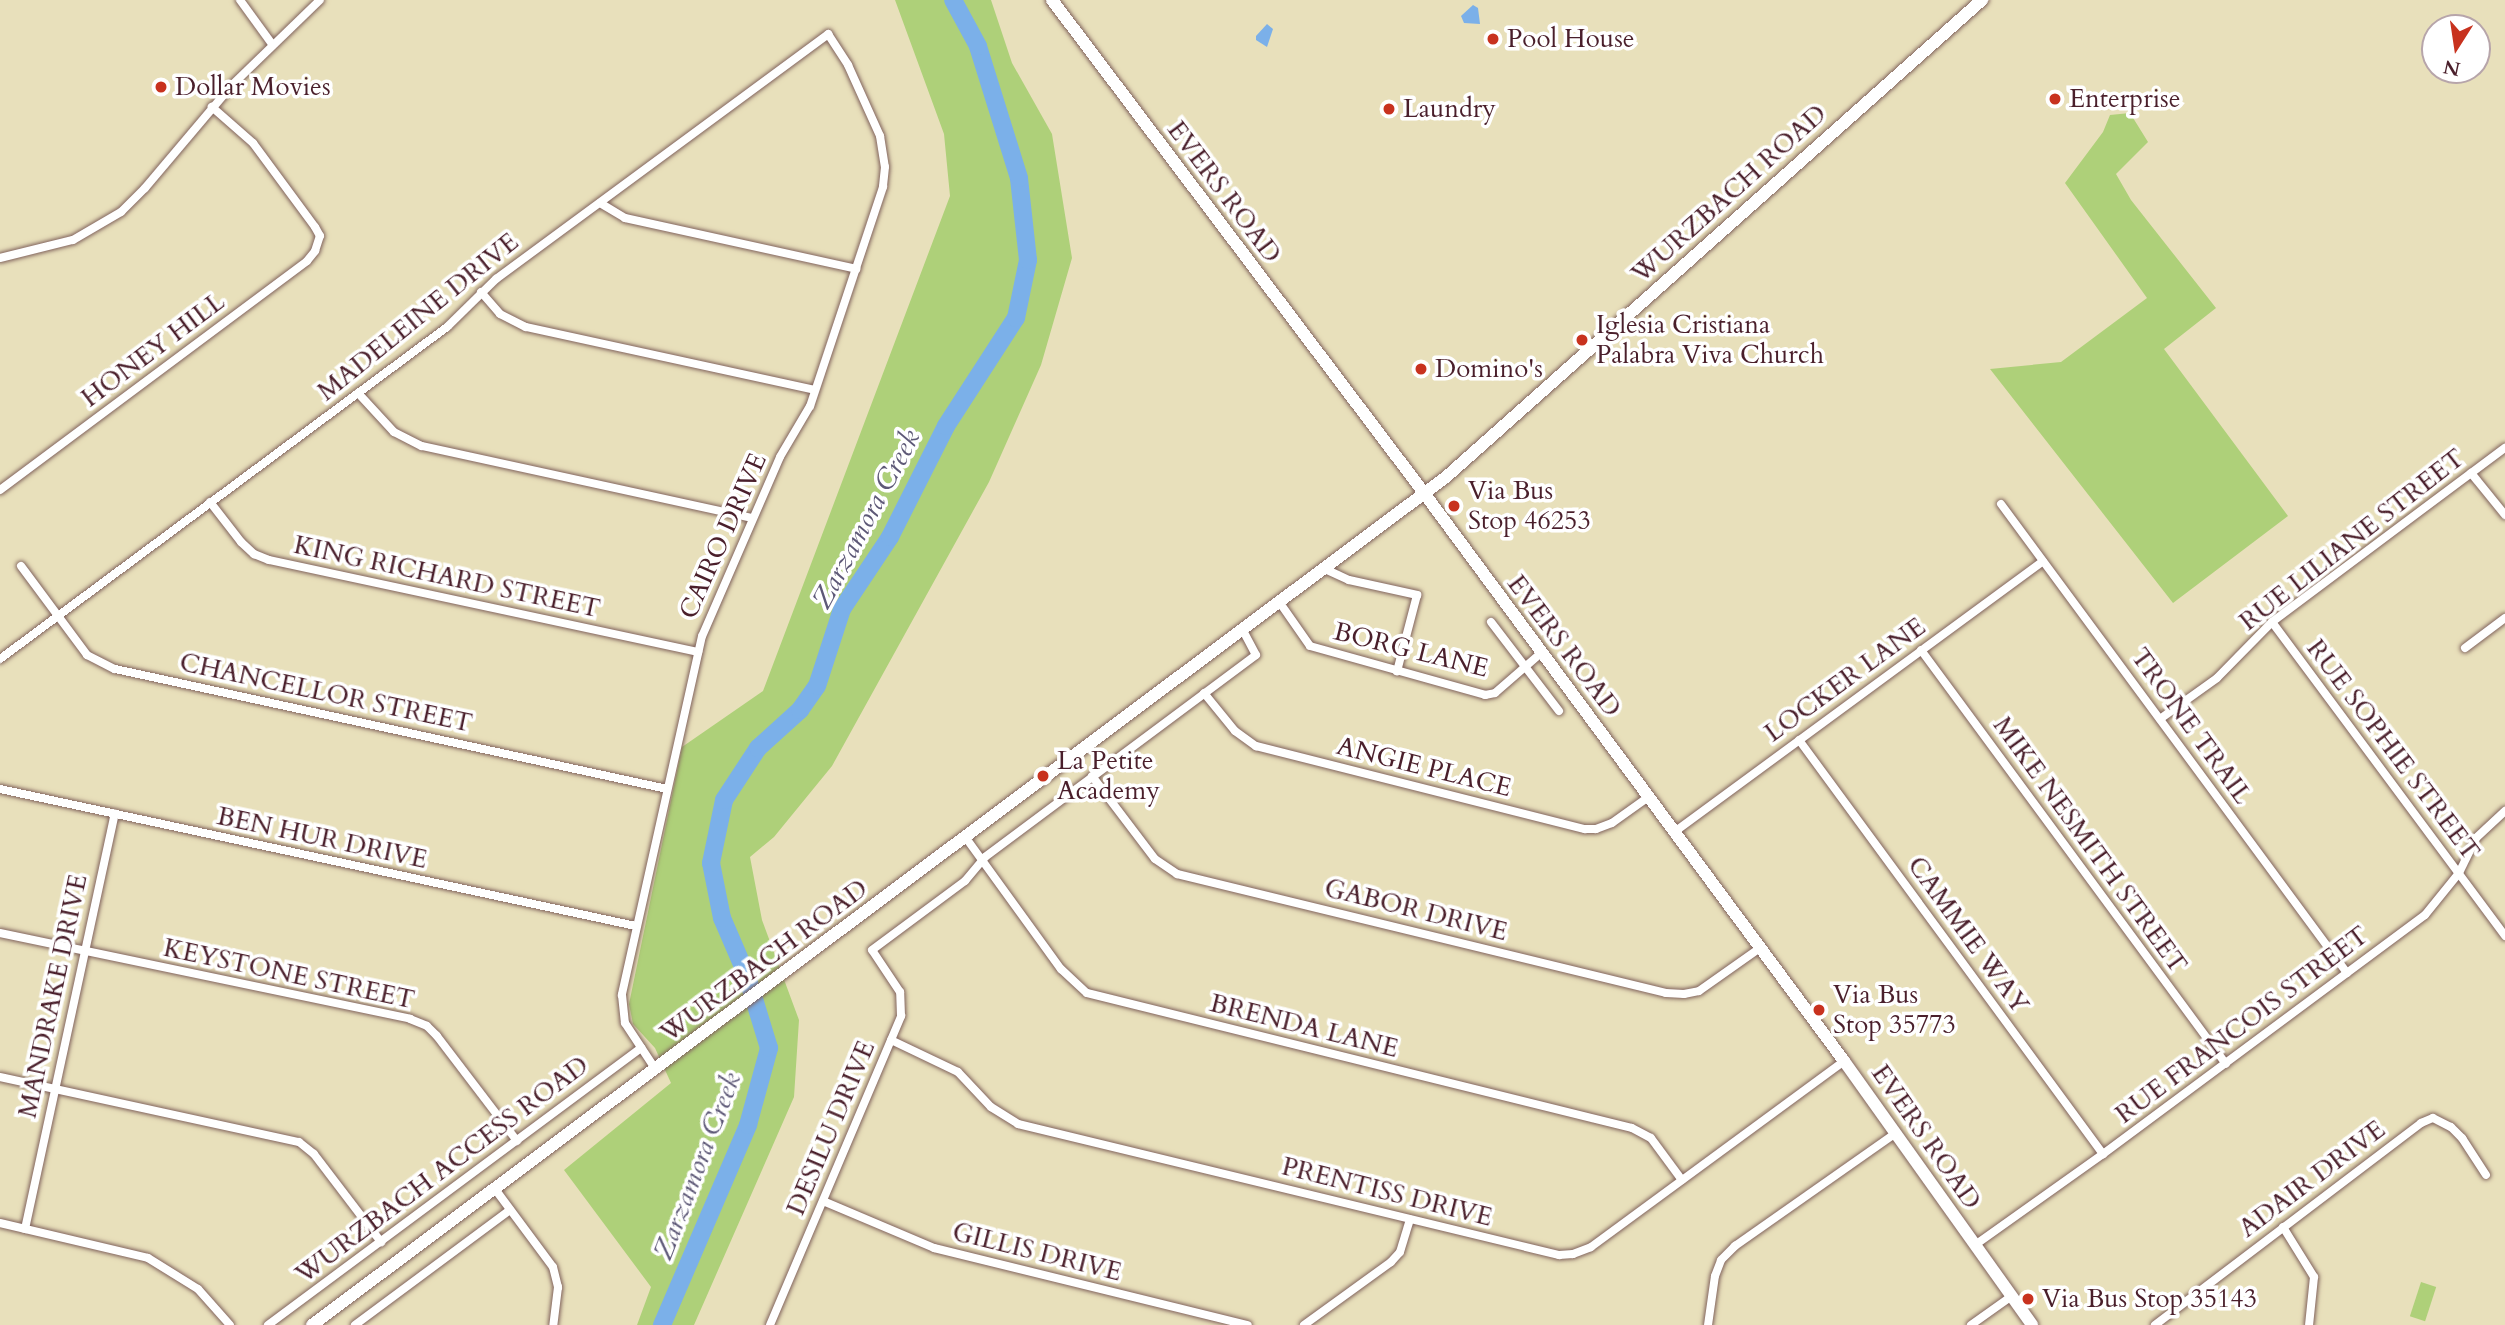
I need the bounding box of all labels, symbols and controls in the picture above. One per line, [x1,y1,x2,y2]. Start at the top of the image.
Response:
north arrow [2421,14,2491,84]
place label: Pool House [1507,23,1635,55]
marker: Pool House [1485,31,1501,47]
text: N [2441,53,2463,82]
place label: Dollar Movies [175,71,331,103]
marker: Dollar Movies [153,79,169,95]
place label: Enterprise [2069,83,2180,115]
marker: Enterprise [2047,91,2063,107]
place label: Laundry [1403,93,1496,125]
street label: WURZBACH ROAD [1625,98,1833,290]
marker: Laundry [1381,101,1397,117]
street label: EVERS ROAD [1161,115,1287,269]
street label: MADELEINE DRIVE [311,226,525,408]
street label: HONEY HILL [75,286,231,414]
place label: Iglesia Cristiana Palabra Viva Church [1596,309,1824,370]
marker: Iglesia Cristiana Palabra Viva Church [1574,332,1590,348]
place label: Domino's [1435,353,1543,385]
marker: Domino's [1413,361,1429,377]
water label: Zarzamora Creek [805,424,927,614]
street label: RUE LILIANE STREET [2233,443,2471,637]
street label: CAIRO DRIVE [673,448,773,624]
place label: Via Bus Stop 46253 [1468,475,1591,536]
marker: Via Bus Stop 46253 [1446,498,1462,514]
street label: KING RICHARD STREET [291,529,603,625]
street label: EVERS ROAD [1501,569,1627,723]
street label: LOCKER LANE [1759,611,1931,749]
street label: BORG LANE [1330,616,1492,684]
street label: RUE SOPHIE STREET [2300,634,2486,866]
street label: TRONE TRAIL [2124,642,2258,810]
street label: CHANCELLOR STREET [177,647,475,739]
street label: MIKE NESMITH STREET [1986,711,2194,979]
street label: ANGIE PLACE [1334,730,1514,804]
place label: La Petite Academy [1057,745,1160,806]
marker: La Petite Academy [1035,768,1051,784]
street label: BEN HUR DRIVE [214,800,430,876]
street label: CAMMIE WAY [1901,851,2035,1019]
street label: MANDRAKE DRIVE [12,871,94,1121]
street label: GABOR DRIVE [1321,872,1511,948]
street label: WURZBACH ROAD [654,873,874,1049]
street label: RUE FRANCOIS STREET [2110,920,2374,1130]
street label: KEYSTONE STREET [161,932,417,1016]
place label: Via Bus Stop 35773 [1833,979,1956,1040]
street label: BRENDA LANE [1207,988,1401,1064]
marker: Via Bus Stop 35773 [1811,1002,1827,1018]
street label: DESILU DRIVE [780,1036,882,1220]
street label: WURZBACH ACCESS ROAD [289,1050,595,1290]
street label: EVERS ROAD [1865,1059,1987,1215]
water label: Zarzamora Creek [646,1068,748,1264]
street label: ADAIR DRIVE [2233,1114,2391,1244]
street label: PRENTISS DRIVE [1279,1151,1495,1233]
street label: GILLIS DRIVE [949,1216,1125,1288]
place label: Via Bus Stop 35143 [2042,1283,2257,1315]
marker: Via Bus Stop 35143 [2020,1291,2036,1307]

